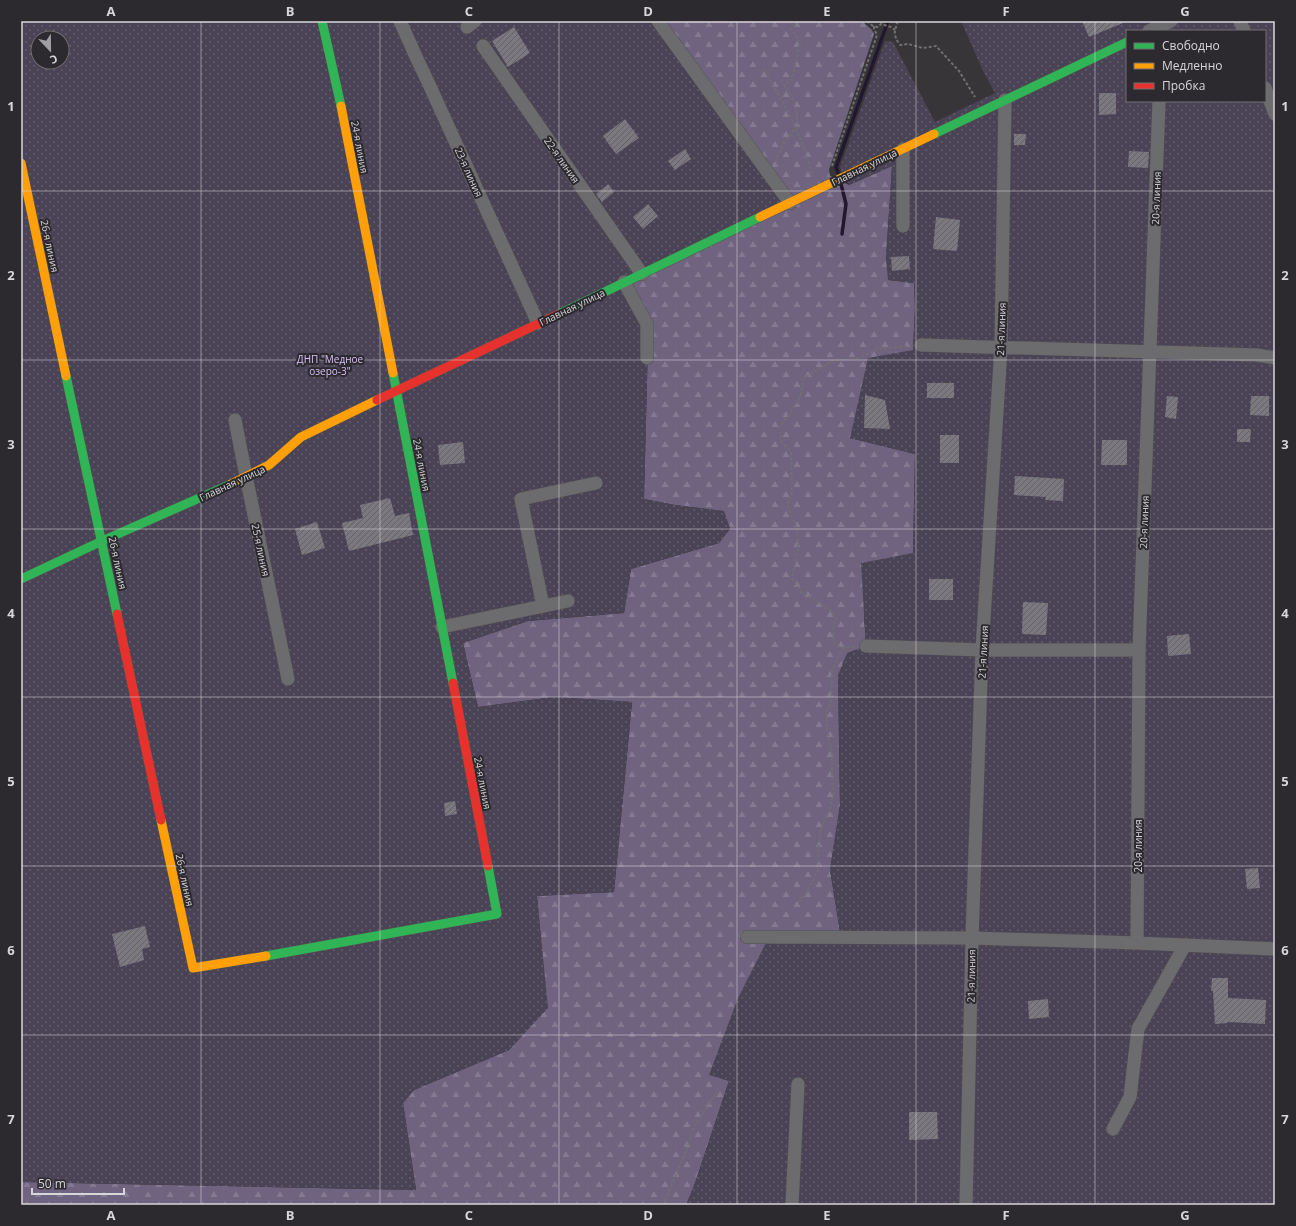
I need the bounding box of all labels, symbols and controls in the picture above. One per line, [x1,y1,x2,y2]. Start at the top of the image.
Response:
text: A [107,2,116,20]
text: B [286,2,295,20]
text: C [465,2,473,20]
text: D [643,2,653,20]
text: E [823,2,831,20]
text: F [1002,2,1010,20]
text: G [1180,2,1190,20]
north arrow [30,30,70,70]
legend [1126,30,1266,102]
text: Свободно [1162,37,1220,54]
text: С [48,51,60,68]
text: Медленно [1162,57,1222,74]
text: Пробка [1162,77,1205,94]
text: 1 [7,97,15,115]
text: 1 [1281,97,1289,115]
street label: 24-я линия [348,120,372,174]
street label: 22-я линия [541,134,583,186]
street label: 23-я линия [452,145,486,199]
street label: Главная улица [829,145,899,189]
street label: 20-я линия [1148,171,1164,225]
street label: 26-я линия [38,219,62,273]
text: 2 [7,266,15,284]
text: 2 [1281,266,1289,284]
street label: Главная улица [537,285,607,329]
street label: 21-я линия [993,302,1009,356]
park label: ДНП "Медное озеро-3" [297,352,364,378]
text: 3 [7,435,15,453]
text: 3 [1281,435,1289,453]
street label: 24-я линия [410,438,434,492]
street label: Главная улица [197,462,267,504]
street label: 20-я линия [1136,495,1152,549]
street label: 25-я линия [249,523,273,577]
street label: 26-я линия [106,536,130,590]
text: 4 [7,604,15,622]
text: 4 [1281,604,1289,622]
street label: 21-я линия [975,625,991,679]
street label: 24-я линия [471,756,495,810]
text: 5 [7,772,15,790]
text: 5 [1281,772,1289,790]
street label: 20-я линия [1131,819,1145,873]
street label: 26-я линия [173,853,197,907]
text: 6 [7,941,15,959]
text: 6 [1281,941,1289,959]
street label: 21-я линия [964,949,978,1003]
text: 7 [7,1110,15,1128]
text: 7 [1281,1110,1289,1128]
scale bar [32,1170,124,1196]
text: 50 m [38,1175,66,1192]
text: A [107,1206,116,1224]
text: B [286,1206,295,1224]
text: C [465,1206,473,1224]
text: D [643,1206,653,1224]
text: E [823,1206,831,1224]
text: F [1002,1206,1010,1224]
text: G [1180,1206,1190,1224]

